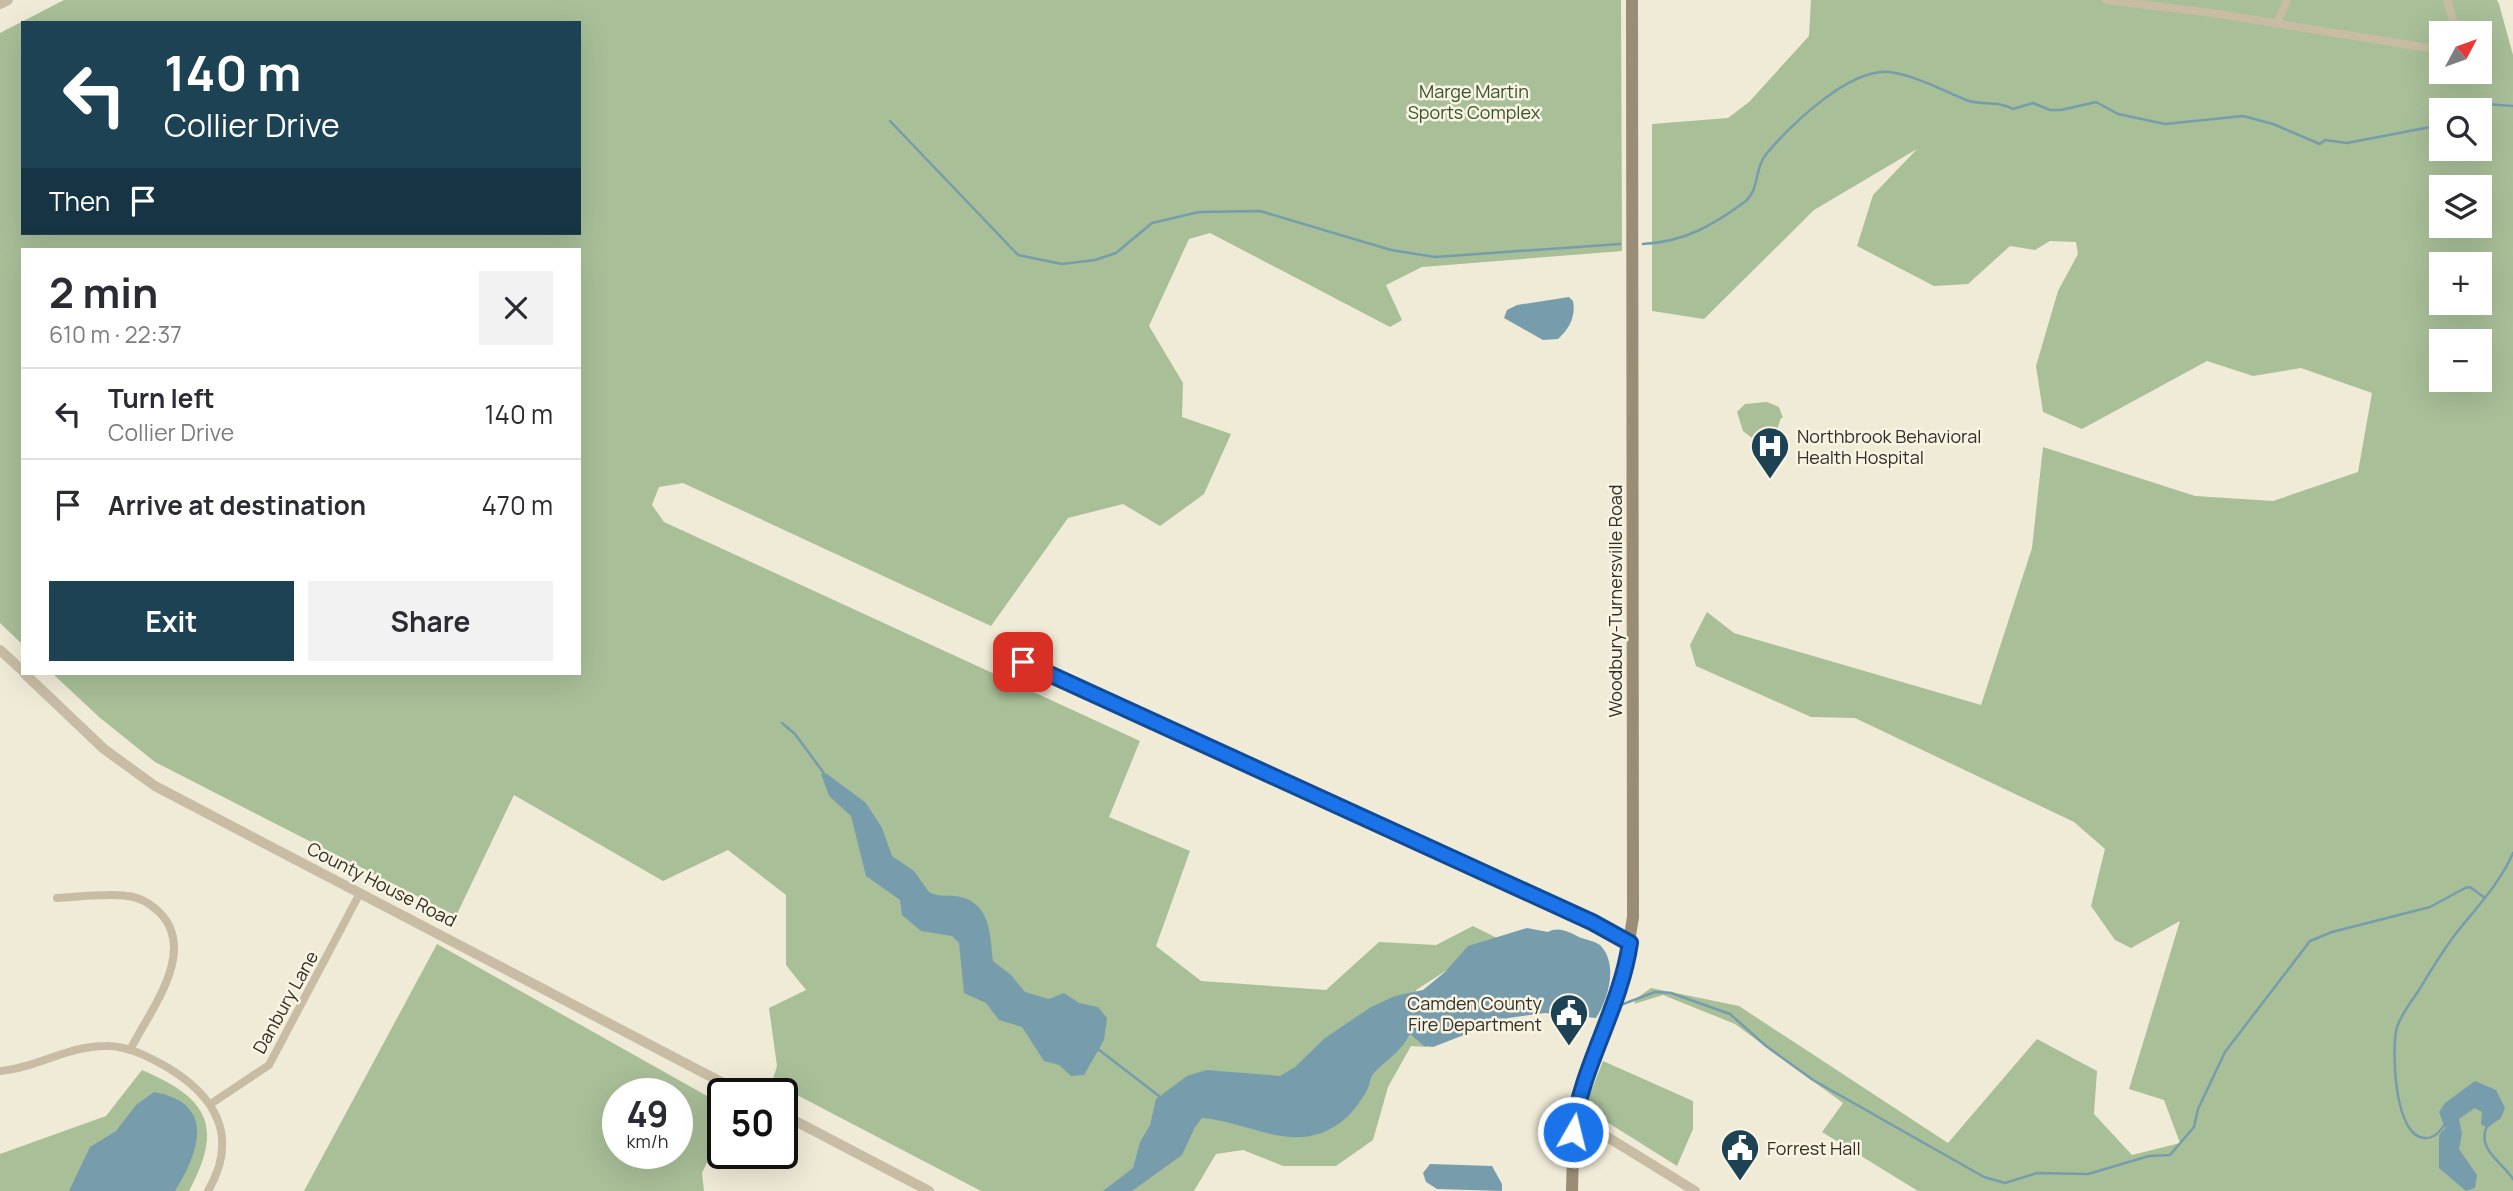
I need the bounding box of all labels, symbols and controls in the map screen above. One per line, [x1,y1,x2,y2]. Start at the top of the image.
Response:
north arrow [2429,21,2492,84]
map controls [2429,21,2492,392]
text: 140 m [164,39,301,106]
icon: left [49,49,140,140]
park label: Marge Martin Sports Complex [1408,79,1541,124]
button: search [2429,98,2492,161]
text: Collier Drive [164,103,340,147]
button: layers [2429,175,2492,238]
icon: arrive [124,182,162,220]
text: Then [49,183,110,219]
button: + [2429,252,2492,315]
text: 2 min [49,263,158,321]
button: close [479,271,553,345]
text: 610 m · 22:37 [49,318,182,350]
button: − [2429,329,2492,392]
text: Turn left [108,380,215,416]
icon: left [49,395,87,433]
text: 140 m [484,396,553,432]
text: Collier Drive [108,416,234,448]
place label: Northbrook Behavioral Health Hospital [1797,424,1981,469]
hospital icon: Northbrook Behavioral Health Hospital [1749,425,1791,480]
street label: Woodbury-Turnersville Road [1603,485,1627,717]
icon: arrive [49,486,87,524]
text: Arrive at destination [108,487,366,523]
text: 470 m [482,487,553,523]
button: Exit [49,581,294,661]
button: Share [308,581,553,661]
pin [993,632,1053,692]
icon: arrive [1004,643,1042,681]
street label: County House Road [303,836,461,932]
street label: Danbury Lane [247,946,323,1058]
place label: Camden County Fire Department [1407,991,1542,1036]
public building icon: Camden County Fire Department [1548,992,1590,1047]
speed limit sign: 50 [707,1078,798,1169]
text: 49 [626,1090,669,1138]
position arrow [1536,1095,1610,1169]
public building icon: Forrest Hall [1719,1127,1761,1182]
text: km/h [627,1129,668,1153]
place label: Forrest Hall [1767,1136,1861,1160]

